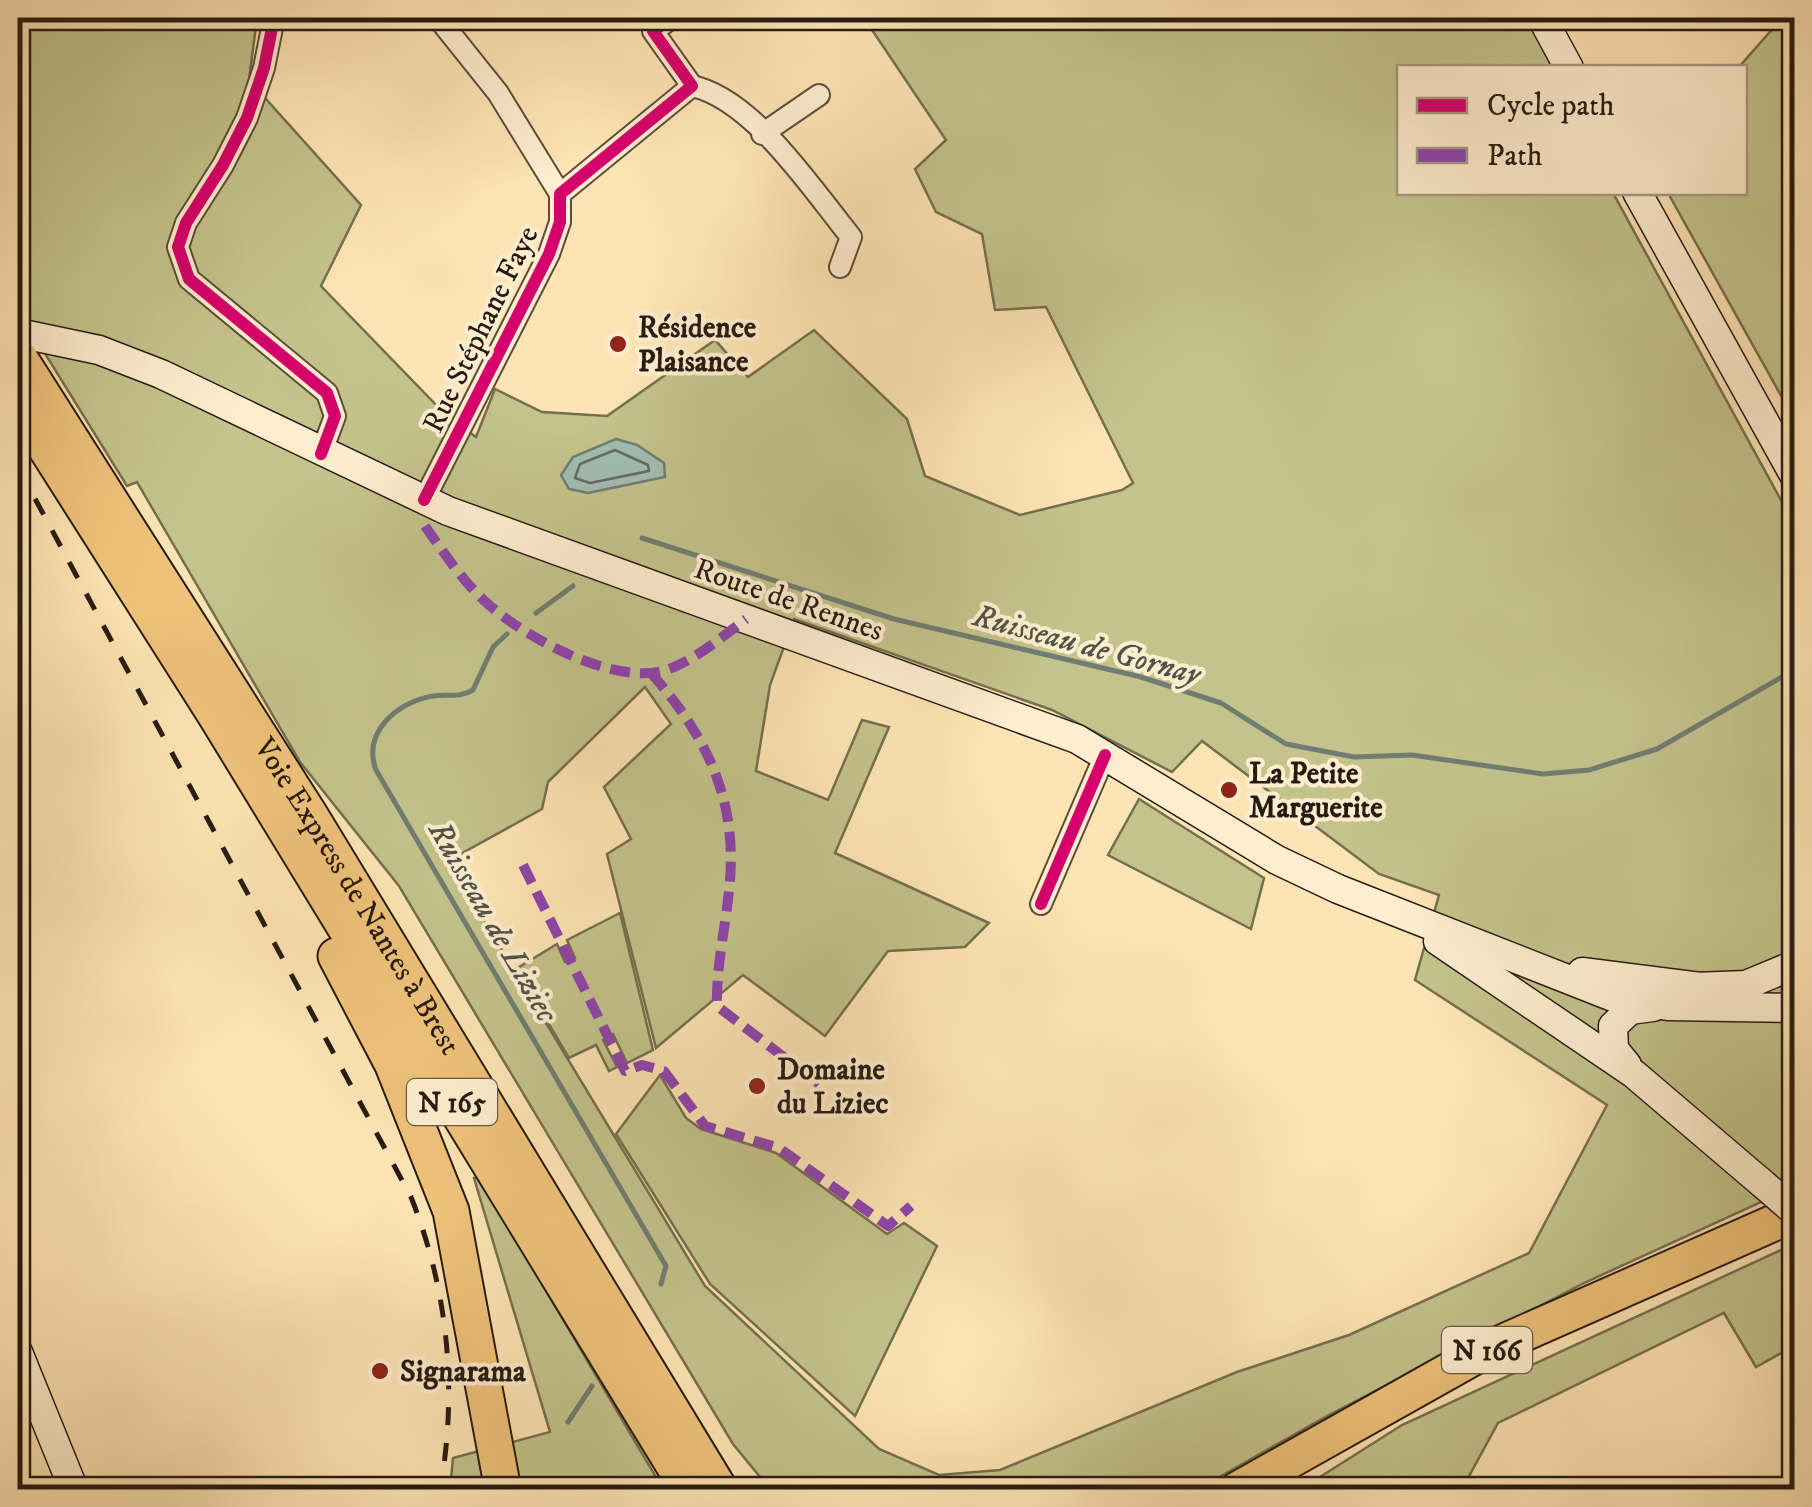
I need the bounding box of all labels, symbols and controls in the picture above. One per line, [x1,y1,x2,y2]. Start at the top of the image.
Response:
legend [1397,65,1747,195]
text: Cycle path [1487,88,1615,125]
text: Path [1487,138,1543,175]
street label: Rue Stéphane Faye [415,220,547,439]
place label: Résidence Plaisance [638,310,757,381]
marker: Résidence Plaisance [607,333,629,355]
street label: Route de Rennes [689,551,888,650]
water label: Ruisseau de Gornay [968,596,1207,696]
street label: Voie Express de Nantes à Brest [245,730,468,1062]
place label: La Petite Marguerite [1249,756,1383,827]
marker: La Petite Marguerite [1218,779,1240,801]
water label: Ruisseau de Liziec [418,813,567,1031]
place label: Domaine du Liziec [777,1052,888,1123]
marker: Domaine du Liziec [746,1075,768,1097]
road number: N 165 [407,1079,497,1125]
road number: N 166 [1442,1327,1532,1373]
place label: Signarama [400,1354,527,1391]
marker: Signarama [369,1360,391,1382]

